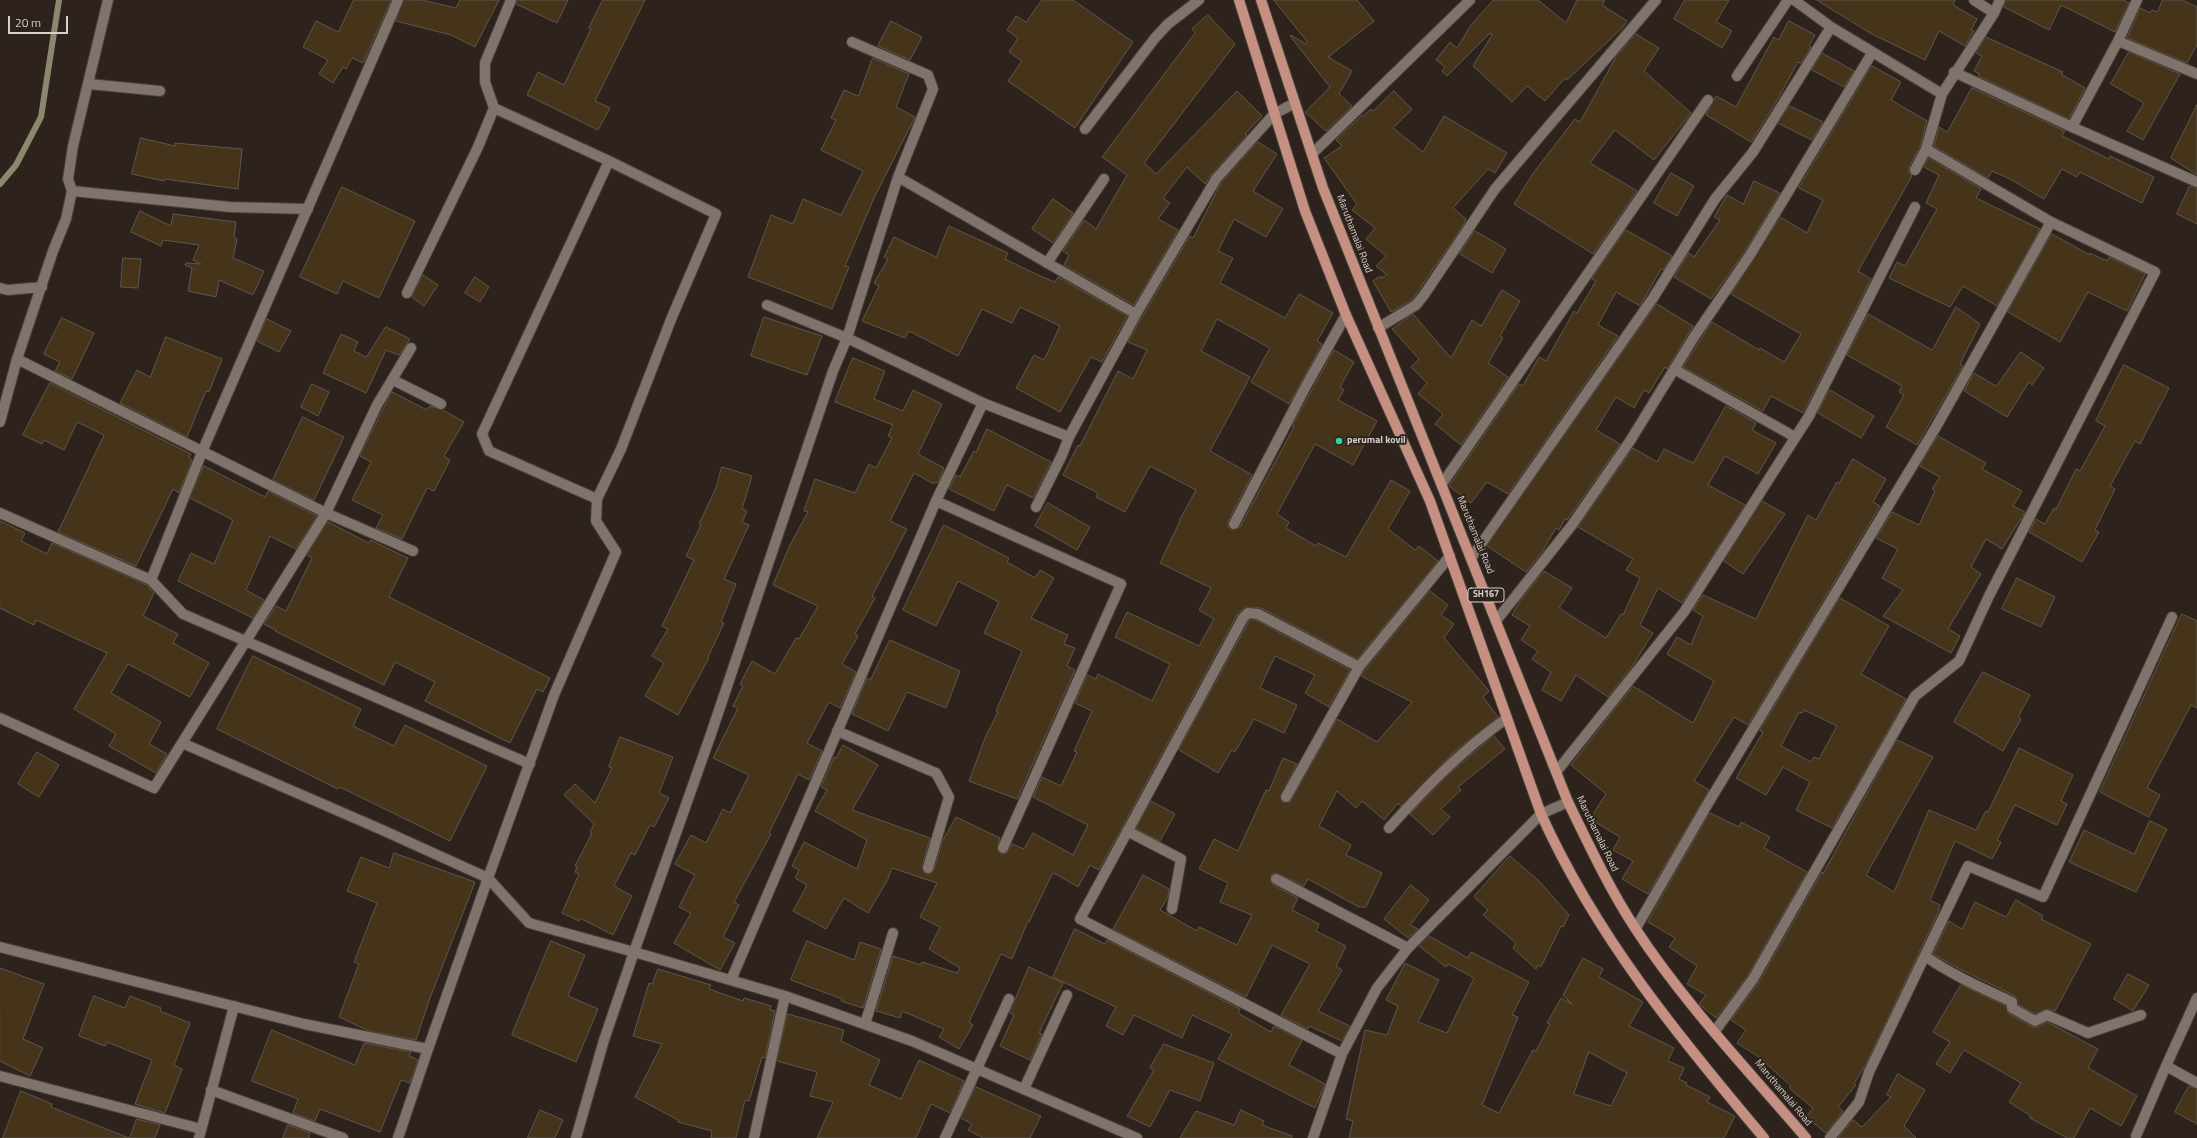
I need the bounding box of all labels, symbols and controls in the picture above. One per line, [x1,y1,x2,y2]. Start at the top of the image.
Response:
scale bar [10,8,70,34]
text: 20 m [15,13,41,32]
street label: Maruthamalai Road [1334,193,1374,275]
place label: perumal kovil [1347,435,1406,447]
marker: perumal kovil [1334,436,1344,446]
street label: Maruthamalai Road [1454,494,1496,576]
road number: SH167 [1468,588,1504,602]
street label: Maruthamalai Road [1573,794,1621,874]
street label: Maruthamalai Road [1752,1057,1814,1129]

